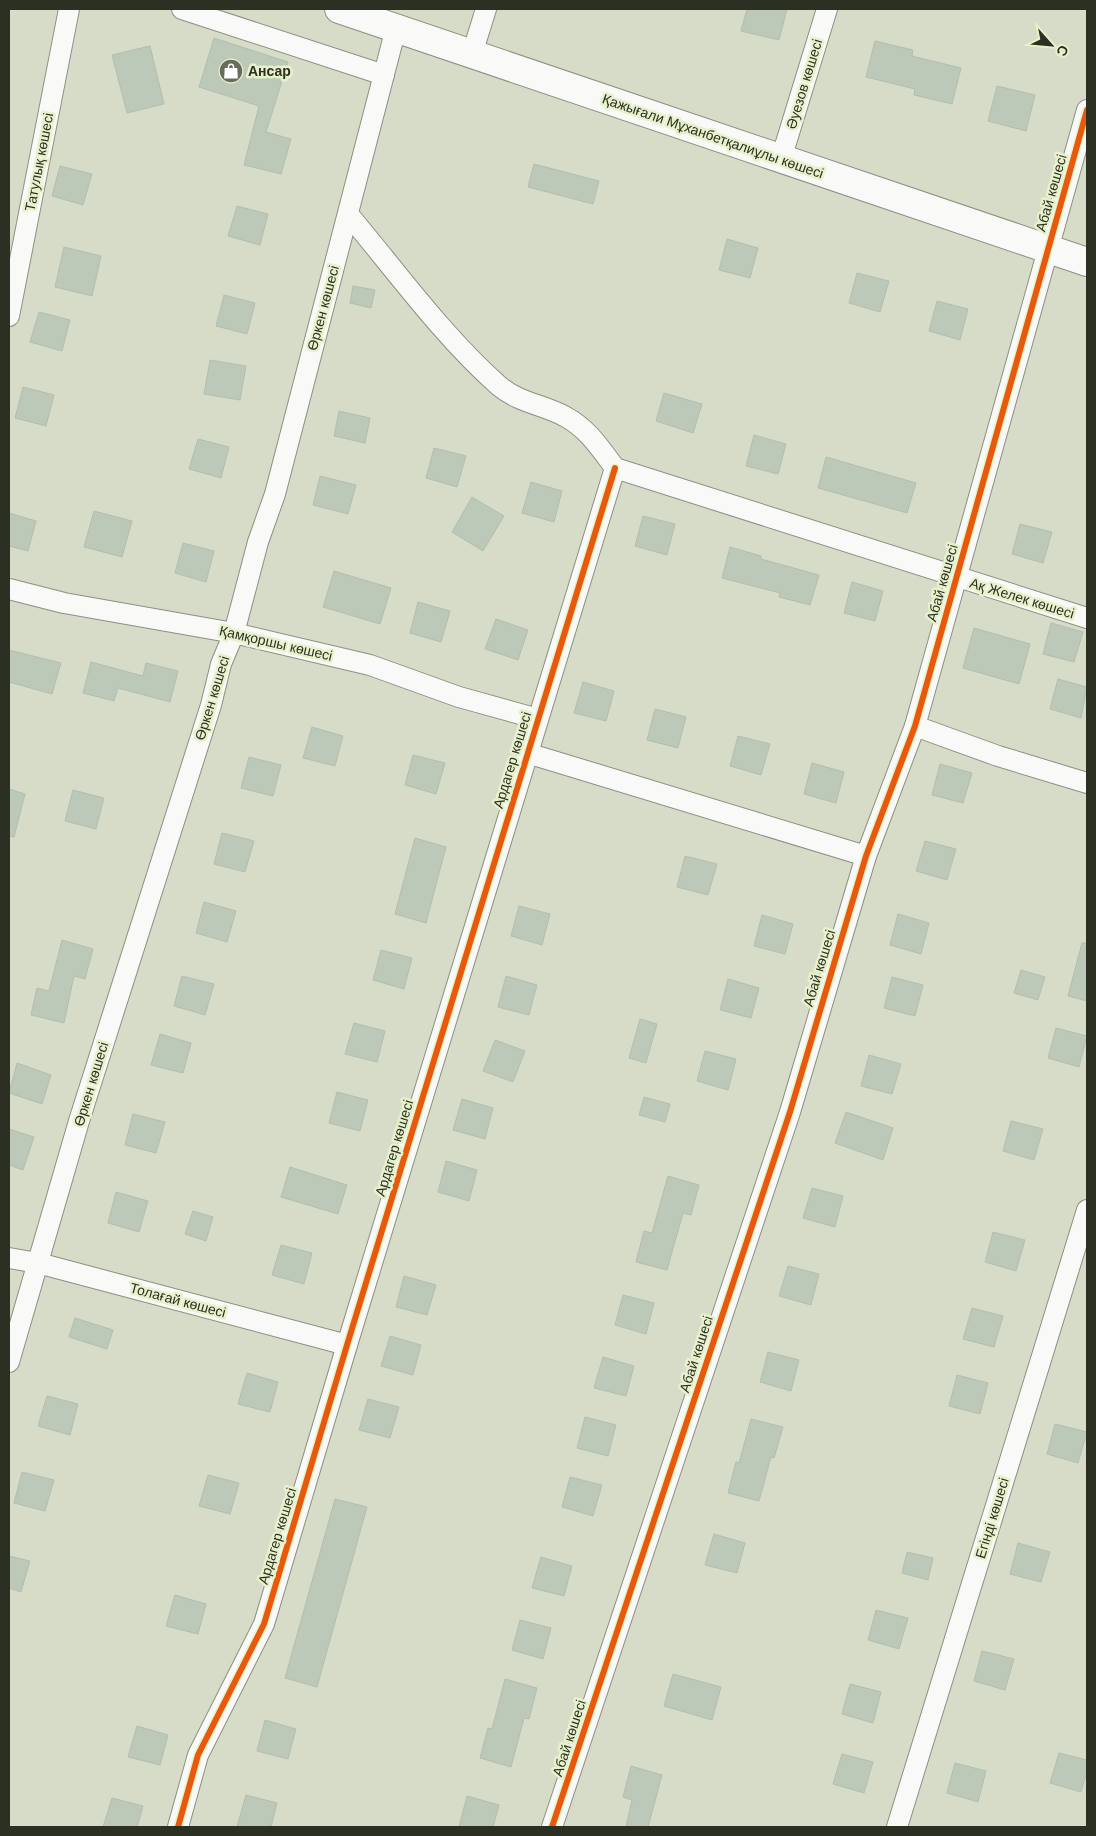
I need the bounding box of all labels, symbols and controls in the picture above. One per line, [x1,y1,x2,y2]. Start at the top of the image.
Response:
north arrow [1026,20,1076,70]
street label: Әуезов көшесі [783,37,825,131]
text: С [1053,43,1072,59]
shop icon: Ансар [218,58,244,84]
place label: Ансар [248,63,291,79]
street label: Қажығали Мұханбетқалиұлы көшесі [600,91,826,181]
street label: Татулық көшесі [22,111,56,213]
street label: Абай көшесі [1032,153,1070,233]
street label: Өркен көшесі [304,264,342,352]
street label: Абай көшесі [923,543,961,623]
street label: Ақ Желек көшесі [968,574,1076,622]
street label: Қамқоршы көшесі [218,622,334,664]
street label: Өркен көшесі [192,654,232,742]
street label: Ардагер көшесі [490,710,534,810]
street label: Абай көшесі [800,928,838,1008]
street label: Өркен көшесі [71,1040,111,1128]
street label: Ардагер көшесі [372,1098,416,1198]
street label: Толағай көшесі [128,1280,228,1320]
street label: Абай көшесі [676,1314,716,1394]
street label: Егінді көшесі [972,1476,1012,1560]
street label: Ардагер көшесі [255,1486,299,1586]
street label: Абай көшесі [549,1698,589,1778]

